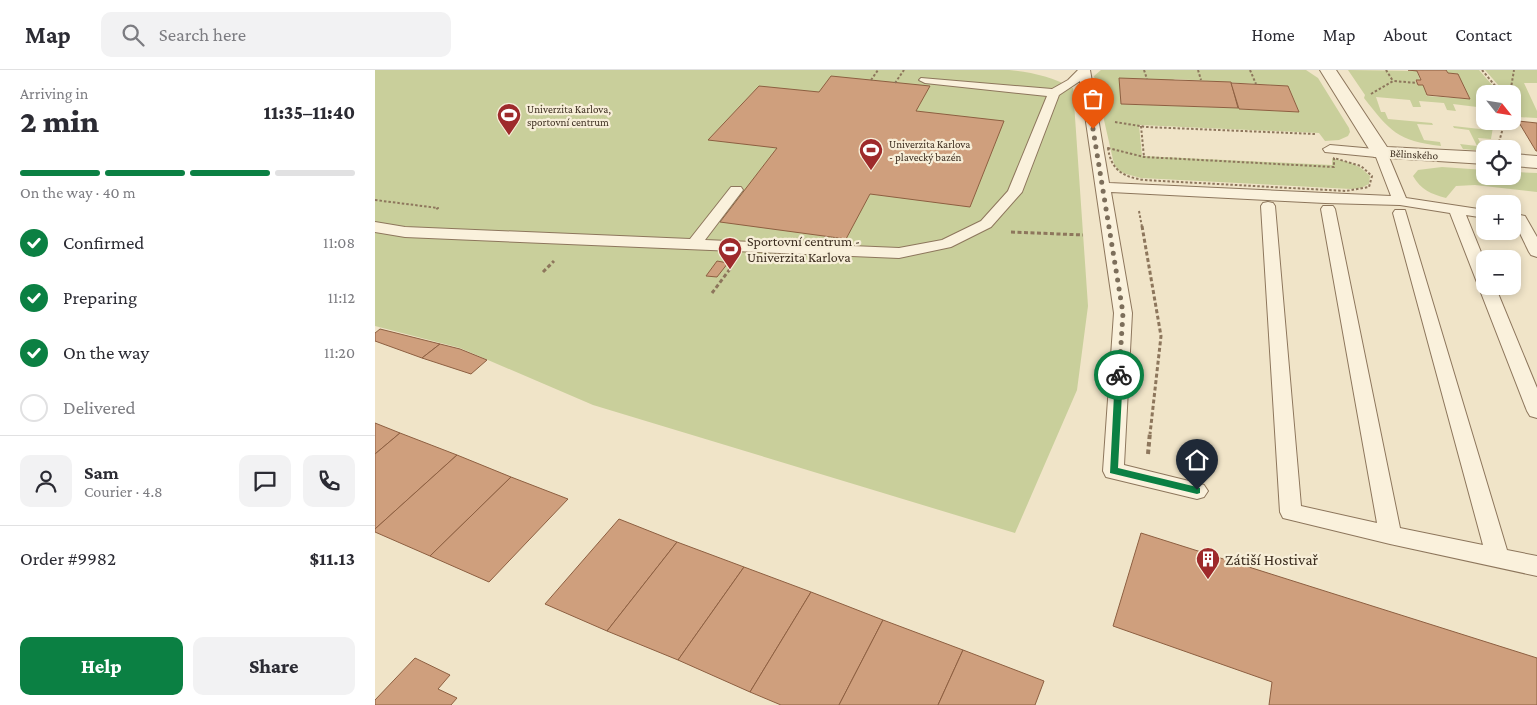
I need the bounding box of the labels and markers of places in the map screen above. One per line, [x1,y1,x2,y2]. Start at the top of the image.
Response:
pin [1072,78,1114,129]
sports icon: Univerzita Karlova, sportovní centrum [496,102,522,136]
place label: Univerzita Karlova, sportovní centrum [527,103,611,129]
sports icon: Univerzita Karlova - plavecký bazén [858,137,884,171]
place label: Univerzita Karlova - plavecký bazén [889,138,970,164]
place label: Sportovní centrum - Univerzita Karlova [747,233,860,265]
sports icon: Sportovní centrum - Univerzita Karlova [717,236,743,270]
pin [1176,439,1218,490]
building icon: Zátiší Hostivař [1195,546,1221,580]
place label: Zátiší Hostivař [1225,551,1319,568]

